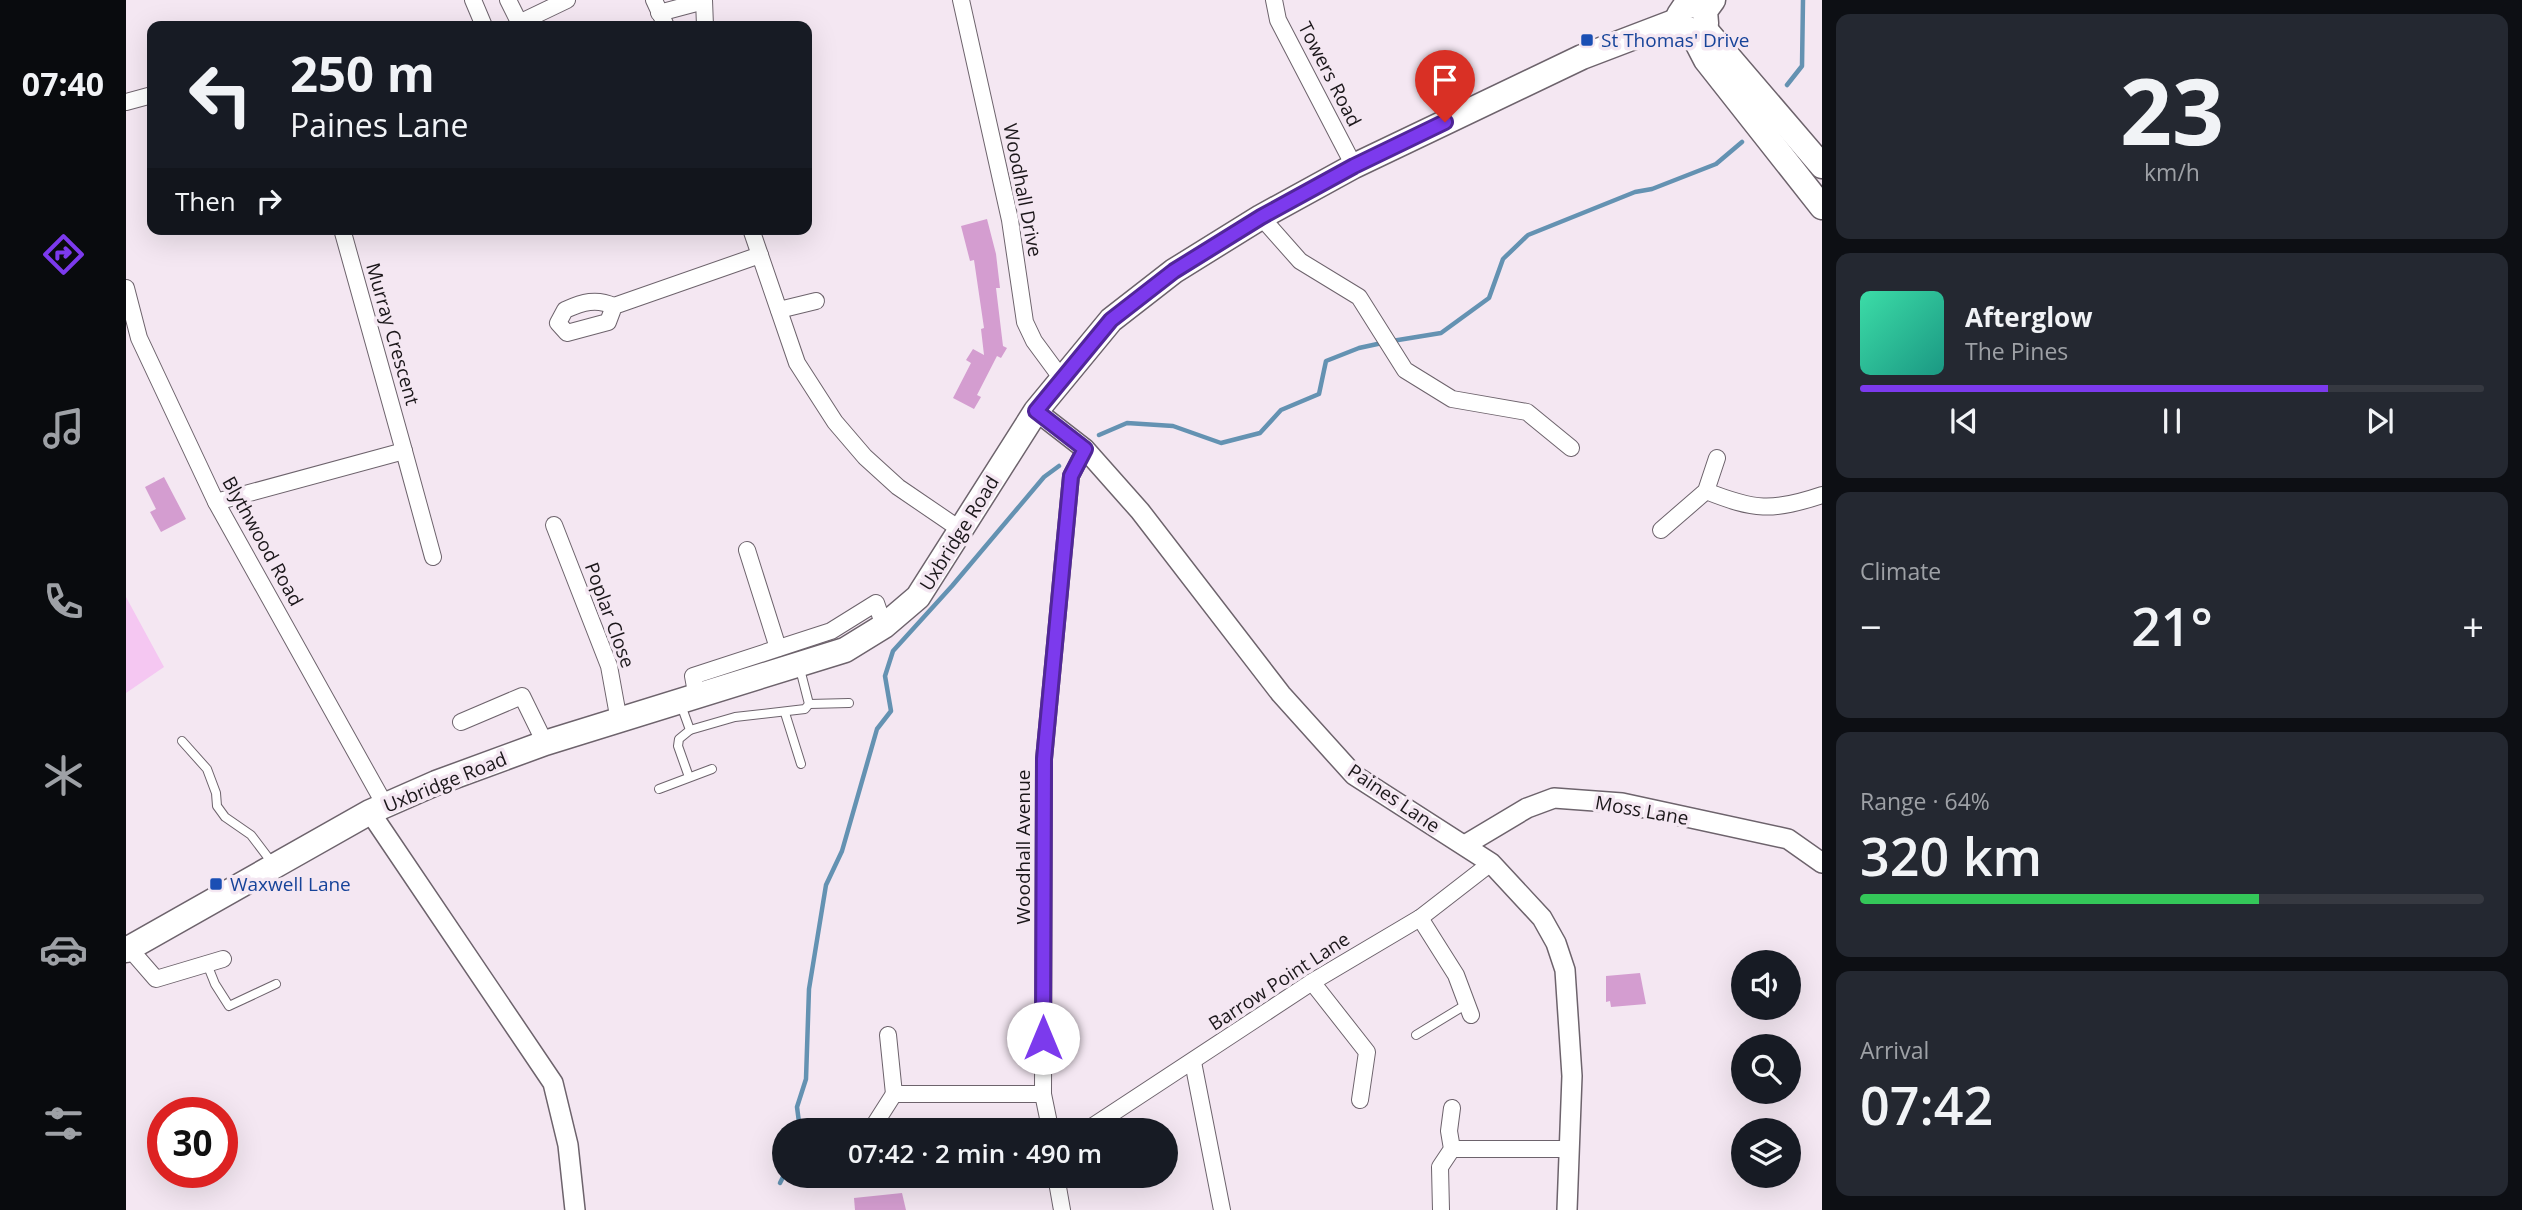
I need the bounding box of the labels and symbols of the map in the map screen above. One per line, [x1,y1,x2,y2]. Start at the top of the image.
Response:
street label: Towers Road [1292,17,1368,131]
place label: St Thomas' Drive [1601,27,1749,53]
marker: St Thomas' Drive [1579,32,1595,48]
pin [1415,50,1475,122]
street label: Woodhall Drive [997,121,1049,259]
street label: Murray Crescent [360,260,426,408]
street label: Uxbridge Road [913,471,1005,595]
street label: Blythwood Road [217,472,309,610]
street label: Poplar Close [579,559,641,671]
street label: Uxbridge Road [379,745,511,819]
street label: Paines Lane [1343,758,1445,838]
street label: Woodhall Avenue [1010,770,1036,924]
street label: Moss Lane [1593,789,1691,831]
place label: Waxwell Lane [230,871,351,897]
marker: Waxwell Lane [208,876,224,892]
street label: Barrow Point Lane [1203,926,1355,1036]
position arrow [1006,1001,1080,1075]
speed limit sign: 30 [147,1097,238,1188]

